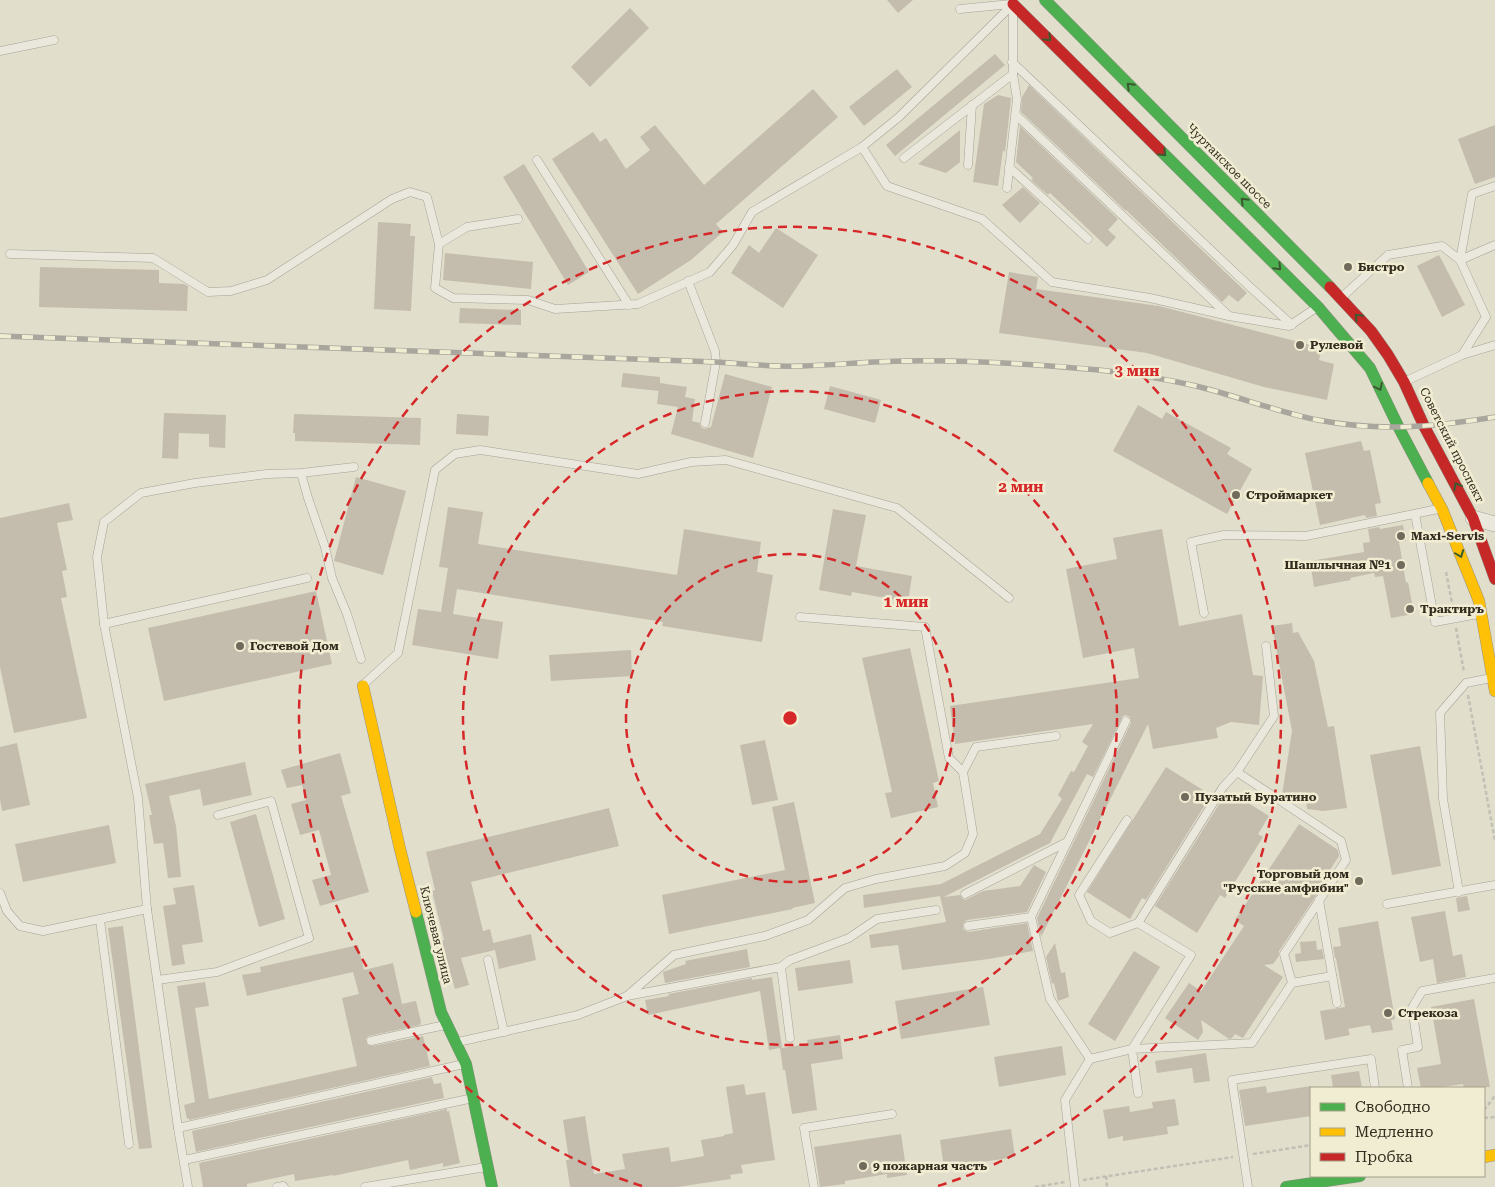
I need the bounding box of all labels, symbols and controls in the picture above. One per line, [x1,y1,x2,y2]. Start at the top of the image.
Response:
one-way arrow [1042,32,1051,41]
one-way arrow [1127,83,1136,92]
street label: Чуртанское шоссе [1184,121,1275,212]
one-way arrow [1157,147,1166,156]
one-way arrow [1241,198,1250,207]
place label: Бистро [1358,260,1405,274]
marker: Бистро [1342,261,1354,273]
one-way arrow [1273,262,1282,271]
one-way arrow [1355,314,1364,323]
place label: Рулевой [1310,338,1363,352]
marker: Рулевой [1294,339,1306,351]
text: 3 мин [1115,362,1159,380]
one-way arrow [1373,382,1383,391]
street label: Советский проспект [1417,385,1487,505]
text: 2 мин [999,478,1043,496]
one-way arrow [1453,482,1463,491]
place label: Строймаркет [1246,488,1333,502]
marker: Строймаркет [1230,489,1242,501]
place label: Maxi-Servis [1411,529,1484,543]
marker: Maxi-Servis [1395,530,1407,542]
one-way arrow [1455,549,1465,557]
place label: Шашлычная №1 [1285,558,1391,572]
marker: Шашлычная №1 [1395,559,1407,571]
text: 1 мин [884,593,928,611]
place label: Трактиръ [1420,602,1484,616]
marker: Трактиръ [1404,603,1416,615]
place label: Гостевой Дом [250,639,339,653]
marker: Гостевой Дом [234,640,246,652]
centre of rings [781,709,799,727]
place label: Пузатый Буратино [1195,790,1317,804]
marker: Пузатый Буратино [1179,791,1191,803]
place label: Торговый дом "Русские амфибии" [1223,867,1349,895]
marker: Торговый дом "Русские амфибии" [1353,875,1365,887]
street label: Ключевая улица [417,885,455,986]
place label: Стрекоза [1398,1006,1458,1020]
marker: Стрекоза [1382,1007,1394,1019]
legend [1310,1087,1485,1177]
text: Свободно [1355,1098,1430,1116]
text: Медленно [1355,1123,1434,1141]
text: Пробка [1355,1148,1413,1166]
place label: 9 пожарная часть [873,1159,987,1173]
marker: 9 пожарная часть [857,1160,869,1172]

